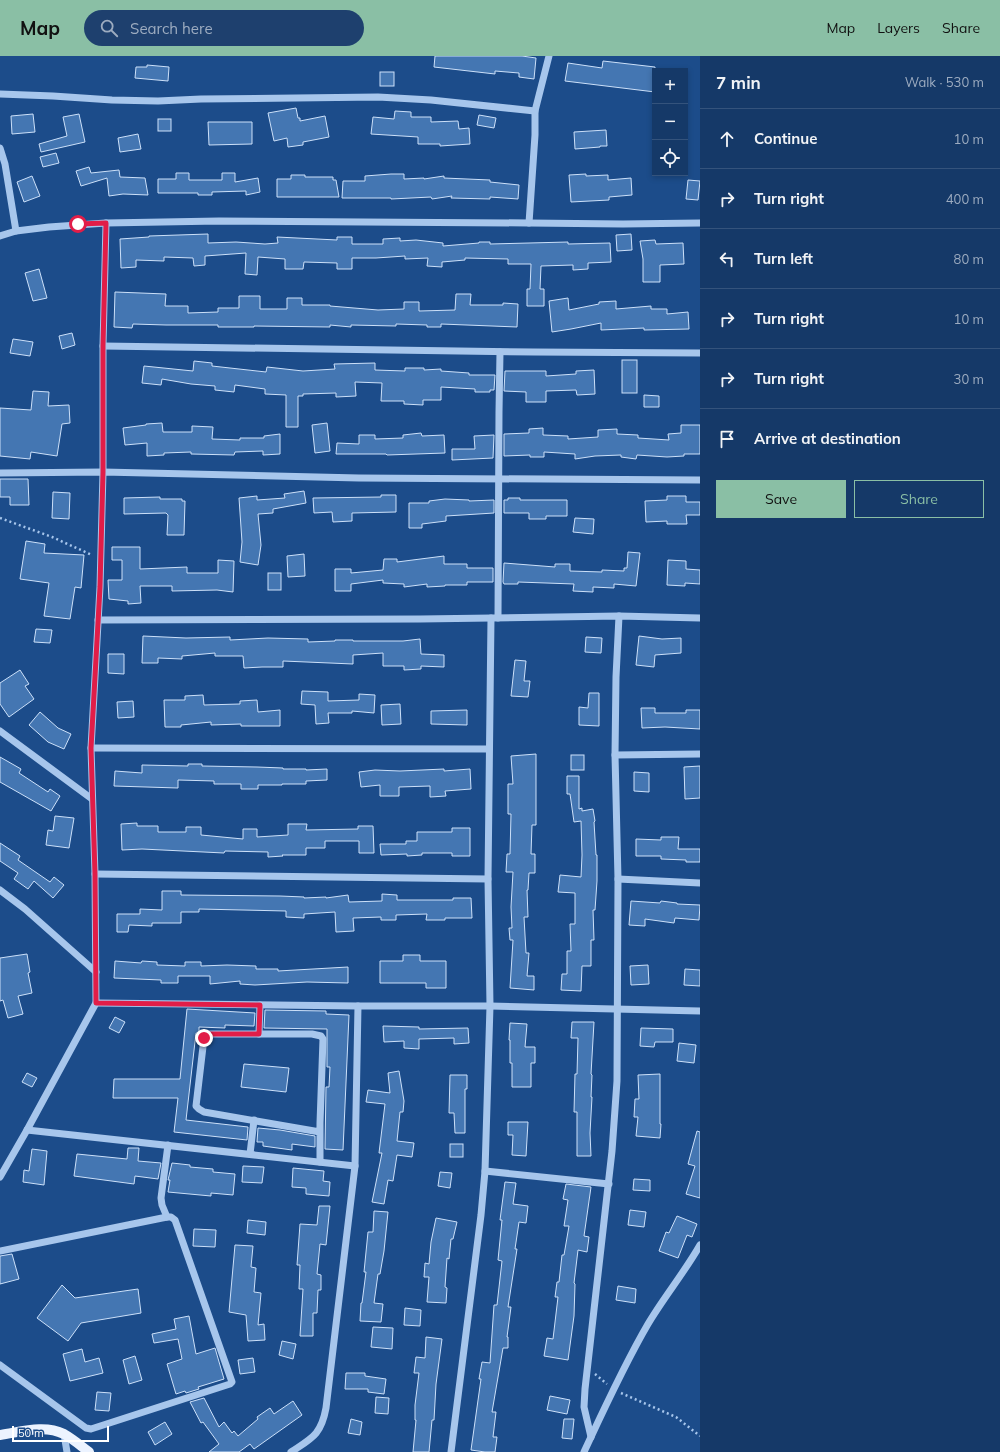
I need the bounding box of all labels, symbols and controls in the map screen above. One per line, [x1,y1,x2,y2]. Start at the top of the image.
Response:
search box [84,10,364,46]
text: Map [20,16,60,40]
icon: search [98,17,120,39]
text: Search here [130,19,213,38]
text: Map [826,19,855,37]
text: Layers [877,19,920,37]
text: Share [942,19,980,37]
map controls [652,68,688,176]
button: + [652,68,688,104]
text: 7 min [716,72,761,93]
text: Walk · 530 m [905,74,984,90]
button: − [652,104,688,140]
icon: ahead [716,128,738,150]
text: Continue [754,129,817,148]
text: 10 m [954,131,984,147]
button: locate [652,140,688,176]
icon: right [716,188,738,210]
text: Turn right [754,189,824,208]
text: 400 m [946,191,984,207]
route start [69,215,87,233]
icon: left [716,248,738,270]
text: Turn left [754,249,813,268]
text: 80 m [954,251,984,267]
icon: right [716,308,738,330]
text: Turn right [754,309,824,328]
text: 10 m [954,311,984,327]
icon: right [716,368,738,390]
text: Turn right [754,369,824,388]
text: 30 m [954,371,984,387]
icon: arrive [716,428,738,450]
text: Arrive at destination [754,429,901,448]
button: Save [716,480,846,518]
button: Share [854,480,984,518]
route end [195,1029,213,1047]
scale bar [12,1424,109,1443]
text: 50 m [18,1426,44,1440]

